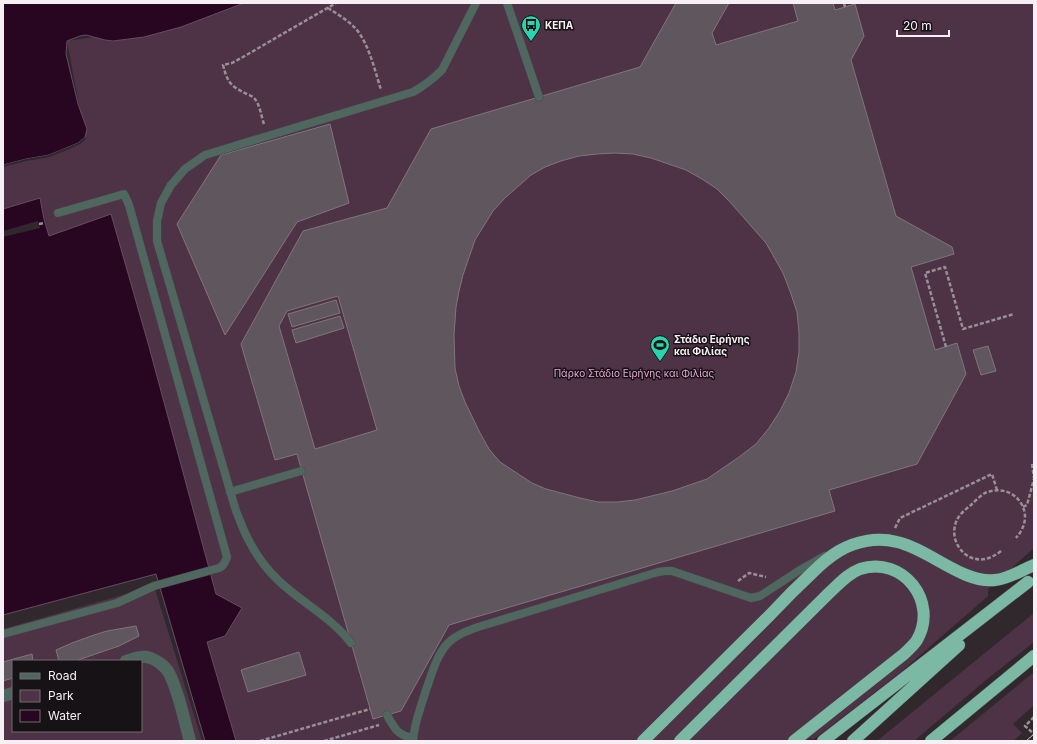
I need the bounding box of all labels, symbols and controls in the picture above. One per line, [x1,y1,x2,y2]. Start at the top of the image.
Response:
scale bar [897,12,949,38]
bus stop icon: ΚΕΠΑ [520,14,542,42]
text: 20 m [903,18,932,33]
place label: ΚΕΠΑ [545,19,574,31]
place label: Στάδιο Ειρήνης και Φιλίας [674,333,750,357]
sports icon: Στάδιο Ειρήνης και Φιλίας [649,334,671,362]
park label: Πάρκο Στάδιο Ειρήνης και Φιλίας [554,367,715,380]
legend [12,660,142,732]
text: Road [48,668,77,683]
text: Park [48,688,74,703]
text: Water [48,708,82,723]

